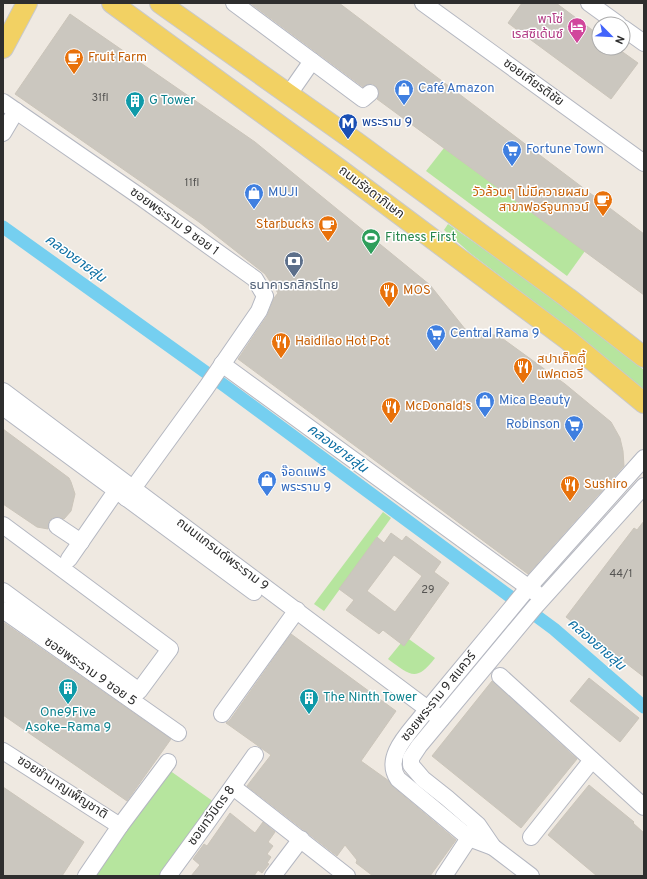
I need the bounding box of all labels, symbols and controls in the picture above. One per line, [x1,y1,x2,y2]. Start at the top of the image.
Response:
place label: พาโซ่ เรสซิเด้นซ์ [511,12,563,43]
hotel icon: พาโซ่ เรสซิเด้นซ์ [566,16,588,44]
north arrow [591,16,631,56]
text: N [611,33,627,46]
cafe icon: Fruit Farm [63,47,85,75]
place label: Fruit Farm [88,50,147,66]
street label: ซอยเกียรติชัย [499,56,567,110]
shop icon: Café Amazon [393,78,415,106]
place label: Café Amazon [418,81,494,97]
building icon: G Tower [124,90,146,118]
house number: 31fl [91,91,109,105]
place label: G Tower [149,93,195,109]
metro station icon: พระราม 9 [337,112,359,140]
place label: พระราม 9 [362,115,412,131]
supermarket icon: Fortune Town [501,139,523,167]
place label: Fortune Town [526,142,604,158]
street label: ถนนรัชดาภิเษก [335,163,407,223]
house number: 11fl [185,176,199,190]
shop icon: MUJI [243,182,265,210]
street label: ซอยพระราม 9 ซอย 1 [126,184,222,260]
place label: MUJI [268,185,298,201]
place label: วัวล้วนๆ ไม่มีควายผสม สาขาฟอร์จูนทาวน์ [472,185,589,216]
cafe icon: วัวล้วนๆ ไม่มีควายผสม สาขาฟอร์จูนทาวน์ [592,189,614,217]
cafe icon: Starbucks [317,214,339,242]
place label: Starbucks [256,217,314,233]
sports icon: Fitness First [360,227,382,255]
place label: Fitness First [385,230,456,246]
water label: คลองยายสุ่น [41,231,110,288]
bank icon: ธนาคารกสิกรไทย [283,250,305,278]
place label: ธนาคารกสิกรไทย [250,278,338,294]
restaurant icon: MOS [378,280,400,308]
place label: MOS [403,283,431,299]
supermarket icon: Central Rama 9 [425,323,447,351]
place label: Central Rama 9 [450,326,539,342]
restaurant icon: Haidilao Hot Pot [270,331,292,359]
place label: Haidilao Hot Pot [295,334,390,350]
place label: สปาเก็ตตี้ แฟคตอรี่ [537,349,586,383]
restaurant icon: สปาเก็ตตี้ แฟคตอรี่ [512,356,534,384]
shop icon: Mica Beauty [474,390,496,418]
place label: Mica Beauty [499,393,570,409]
restaurant icon: McDonald's [380,396,402,424]
place label: McDonald's [405,399,472,415]
supermarket icon: Robinson [563,414,585,442]
place label: Robinson [506,417,560,433]
water label: คลองยายสุ่น [304,421,372,478]
place label: จ๊อดแฟร์ พระราม 9 [281,465,331,496]
shop icon: จ๊อดแฟร์ พระราม 9 [256,469,278,497]
restaurant icon: Sushiro [559,474,581,502]
place label: Sushiro [584,477,628,493]
street label: ถนนแกรนด์พระราม 9 [173,515,271,595]
house number: 44/1 [609,567,633,581]
house number: 29 [421,583,435,597]
water label: คลองยายสุ่น [564,615,629,676]
street label: ซอยพระราม 9 ซอย 5 [41,634,139,710]
street label: ซอยพระราม 9 สแควร์ [398,648,481,745]
building icon: One9Five Asoke–Rama 9 [57,677,79,705]
building icon: The Ninth Tower [298,687,320,715]
place label: The Ninth Tower [323,690,417,706]
place label: One9Five Asoke–Rama 9 [25,705,111,736]
street label: ซอยชำนาญเพ็ญชาติ [14,753,110,823]
street label: ซอยทวีมิตร 8 [185,783,239,849]

